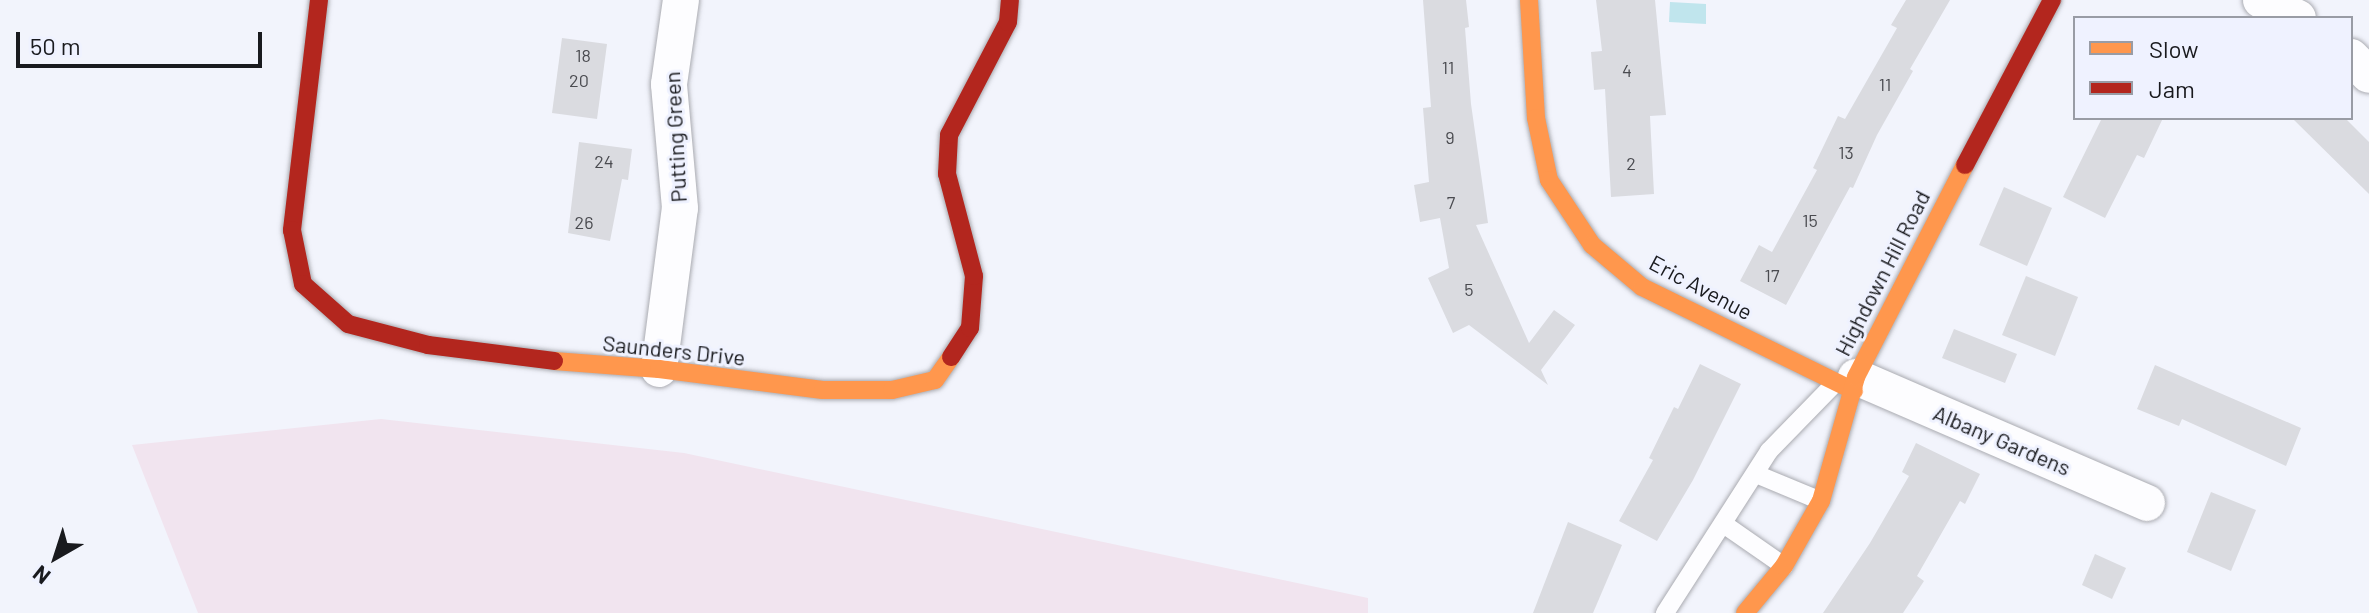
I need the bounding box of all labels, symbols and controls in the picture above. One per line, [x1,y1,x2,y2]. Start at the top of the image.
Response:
scale bar [20,16,266,66]
legend [2073,16,2353,120]
text: 50 m [30,31,81,60]
text: Slow [2149,34,2198,63]
house number: 18 [575,44,591,66]
house number: 11 [1442,56,1454,78]
house number: 4 [1622,59,1632,81]
house number: 20 [569,69,589,91]
street label: Putting Green [658,71,692,203]
house number: 11 [1879,73,1891,95]
text: Jam [2149,74,2195,103]
house number: 9 [1445,126,1455,148]
house number: 13 [1838,141,1854,163]
house number: 24 [594,150,614,172]
house number: 2 [1626,152,1636,174]
street label: Highdown Hill Road [1829,186,1935,360]
house number: 7 [1447,191,1455,213]
house number: 15 [1802,209,1818,231]
house number: 26 [575,211,593,233]
street label: Eric Avenue [1645,249,1757,325]
house number: 17 [1765,264,1779,286]
house number: 5 [1464,278,1474,300]
street label: Saunders Drive [601,329,747,371]
street label: Albany Gardens [1929,399,2075,481]
north arrow [16,517,96,597]
text: N [27,561,55,590]

